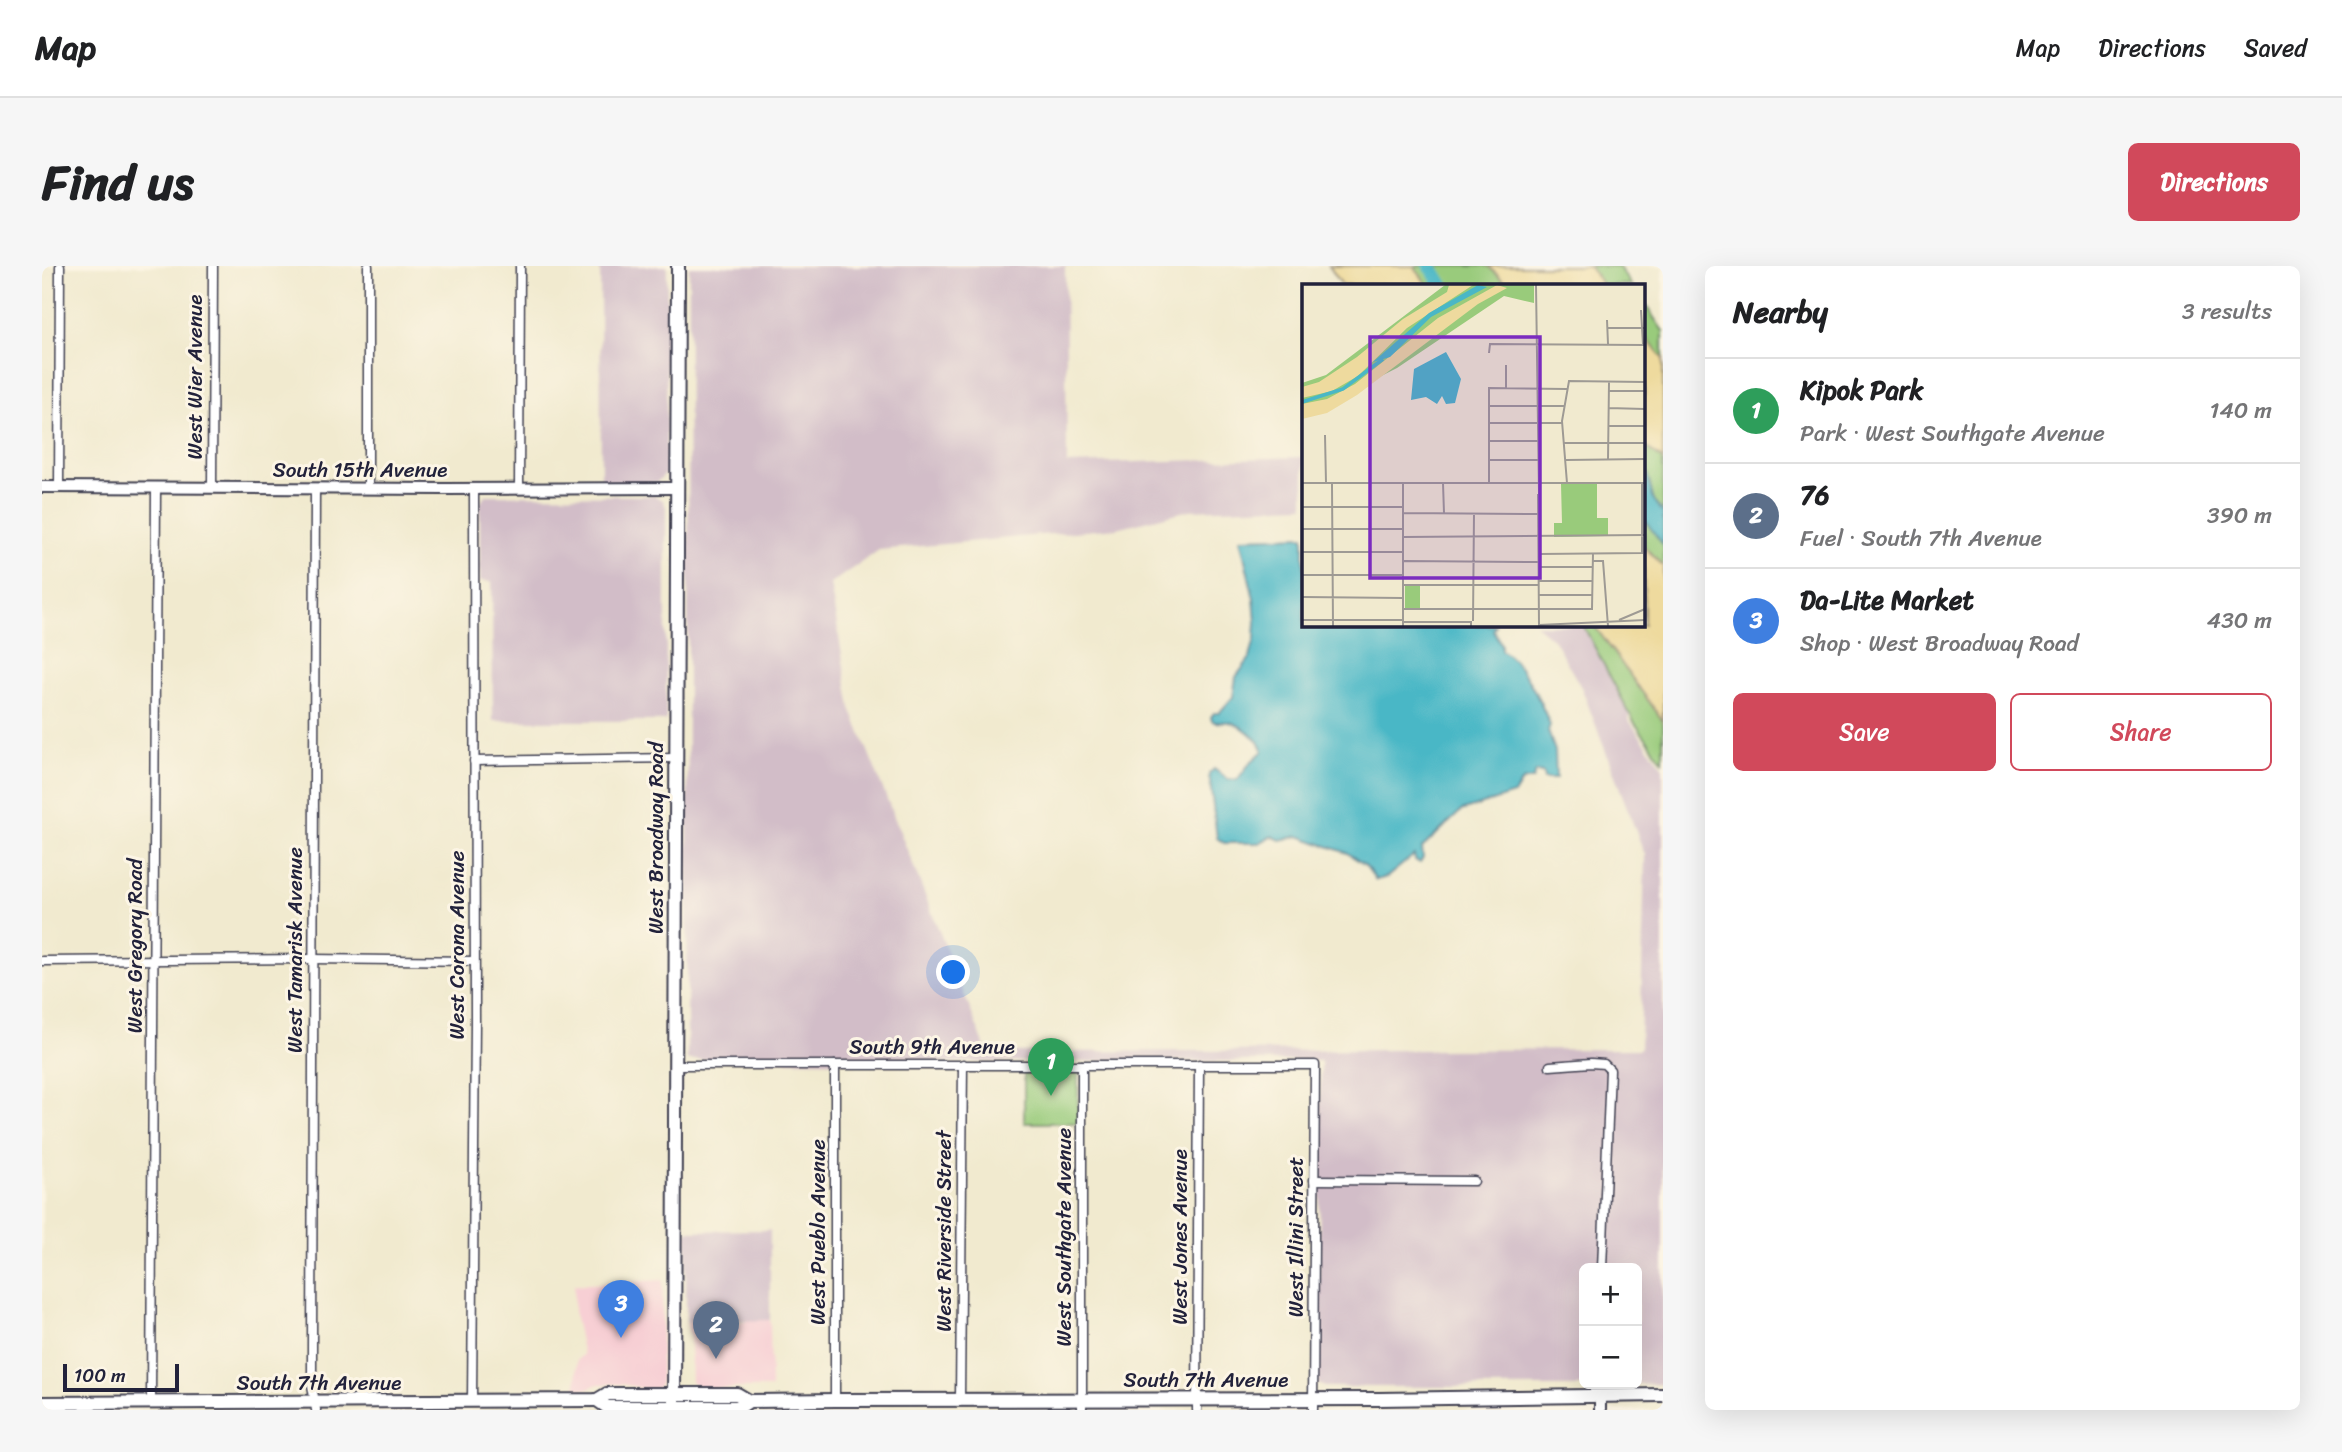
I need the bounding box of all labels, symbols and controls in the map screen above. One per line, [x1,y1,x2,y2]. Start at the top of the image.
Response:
text: Map [35,19,96,77]
text: Map [2016,27,2060,69]
text: Directions [2098,27,2206,69]
text: Saved [2244,27,2307,69]
text: Find us [42,139,194,226]
button: Directions [2128,143,2300,221]
inset map [1302,284,1646,626]
text: Nearby [1733,285,1828,339]
text: 3 results [2182,291,2272,332]
street label: West Wier Avenue [176,295,214,459]
text: Kipok Park [1800,367,1923,413]
text: 1 [1751,390,1761,431]
text: 140 m [2210,390,2272,431]
text: Park · West Southgate Avenue [1800,413,2105,454]
street label: South 15th Avenue [273,451,447,489]
text: 76 [1800,472,1830,518]
text: 2 [1749,495,1763,536]
text: 390 m [2207,495,2272,536]
text: Fuel · South 7th Avenue [1800,518,2042,559]
text: Da-Lite Market [1800,577,1974,623]
text: 3 [1750,600,1762,641]
text: 430 m [2207,600,2272,641]
text: Shop · West Broadway Road [1800,623,2079,664]
button: Save [1733,693,1996,771]
button: Share [2010,693,2272,771]
street label: West Broadway Road [637,740,675,934]
street label: West Tamarisk Avenue [276,847,314,1053]
street label: West Corona Avenue [438,850,476,1040]
street label: West Gregory Road [116,857,154,1033]
your location [936,955,970,989]
street label: South 9th Avenue [849,1028,1015,1066]
pin: 1 [1028,1038,1074,1096]
street label: West Southgate Avenue [1045,1127,1083,1346]
street label: West Riverside Street [925,1129,963,1332]
street label: West Pueblo Avenue [799,1139,837,1325]
street label: West Jones Avenue [1161,1149,1199,1325]
street label: West Illini Street [1277,1157,1315,1317]
map controls [1579,1263,1642,1389]
button: + [1579,1263,1642,1326]
pin: 3 [598,1280,644,1338]
pin: 2 [693,1301,739,1359]
button: − [1579,1326,1642,1389]
text: 100 m [74,1359,126,1392]
scale bar [63,1361,178,1393]
street label: South 7th Avenue [1124,1361,1288,1399]
street label: South 7th Avenue [237,1364,401,1402]

